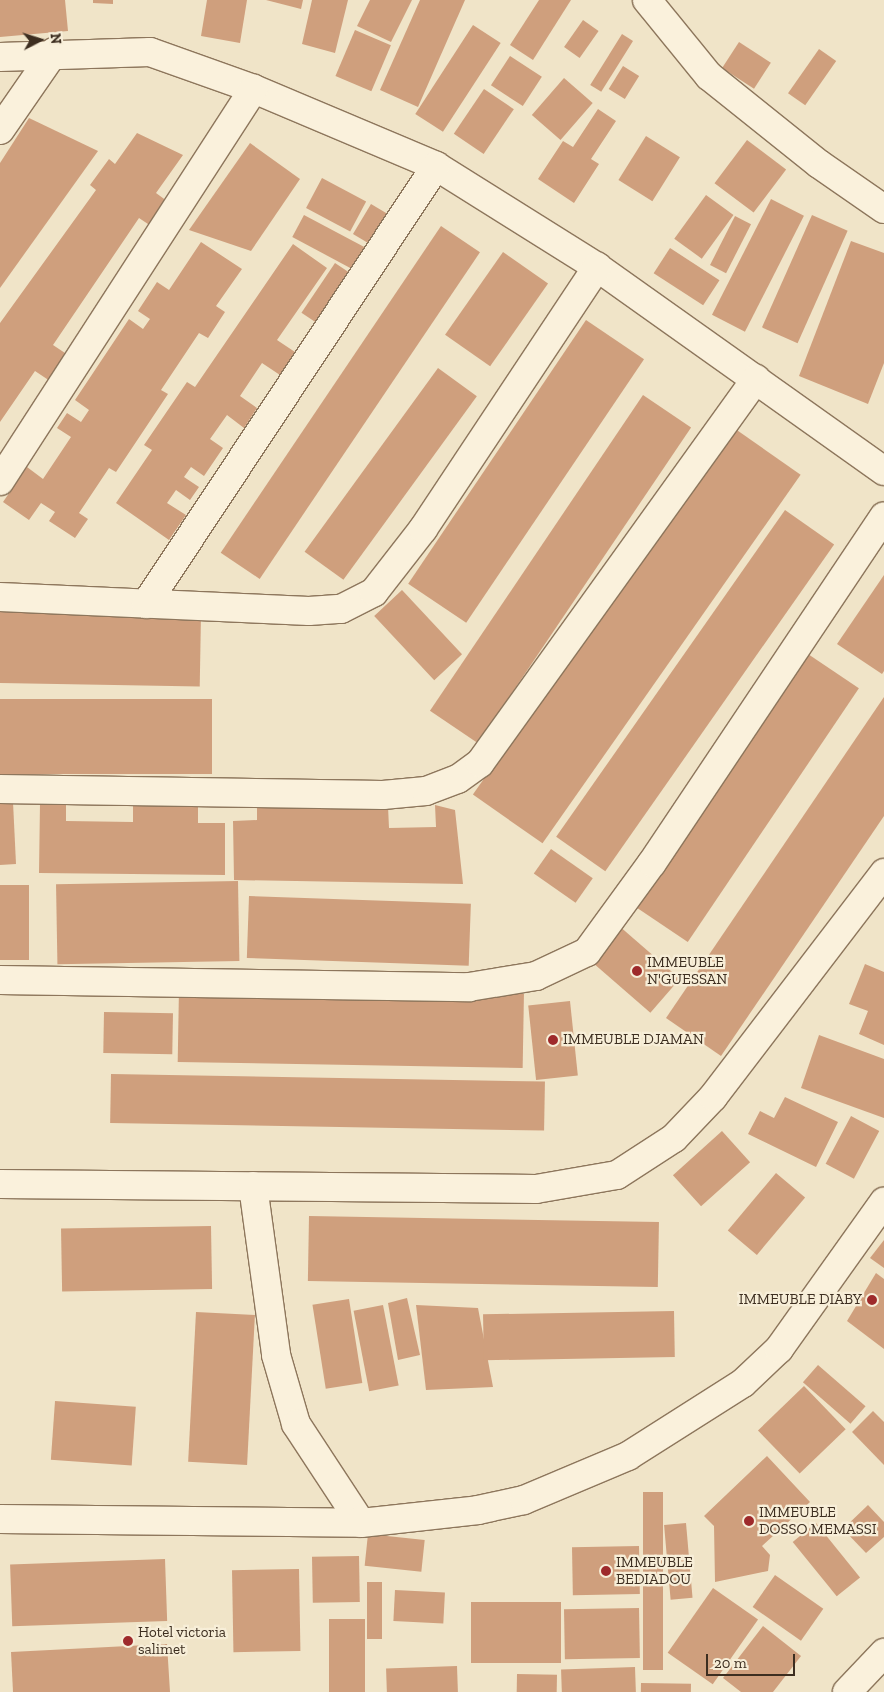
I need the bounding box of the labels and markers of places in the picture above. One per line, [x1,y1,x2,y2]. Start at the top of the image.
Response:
place label: IMMEUBLE N'GUESSAN [647,953,727,988]
marker: IMMEUBLE N'GUESSAN [631,965,643,977]
place label: IMMEUBLE DJAMAN [563,1031,704,1049]
marker: IMMEUBLE DJAMAN [547,1034,559,1046]
place label: IMMEUBLE DIABY [739,1291,862,1309]
marker: IMMEUBLE DIABY [866,1294,878,1306]
place label: IMMEUBLE DOSSO MEMASSI [759,1503,877,1538]
marker: IMMEUBLE DOSSO MEMASSI [743,1515,755,1527]
place label: IMMEUBLE BEDIADOU [616,1553,693,1588]
marker: IMMEUBLE BEDIADOU [600,1565,612,1577]
place label: Hotel victoria salimet [138,1623,226,1658]
marker: Hotel victoria salimet [122,1635,134,1647]

